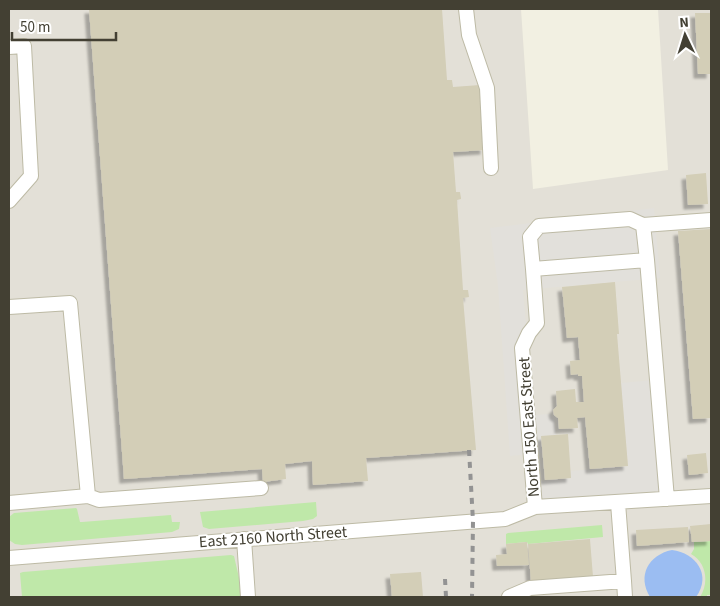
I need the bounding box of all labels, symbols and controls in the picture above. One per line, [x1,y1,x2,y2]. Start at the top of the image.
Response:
scale bar [12,10,116,42]
north arrow [660,10,710,60]
text: N [679,13,690,33]
text: 50 m [20,17,50,38]
street label: North 150 East Street [513,356,545,498]
street label: East 2160 North Street [198,521,348,553]

